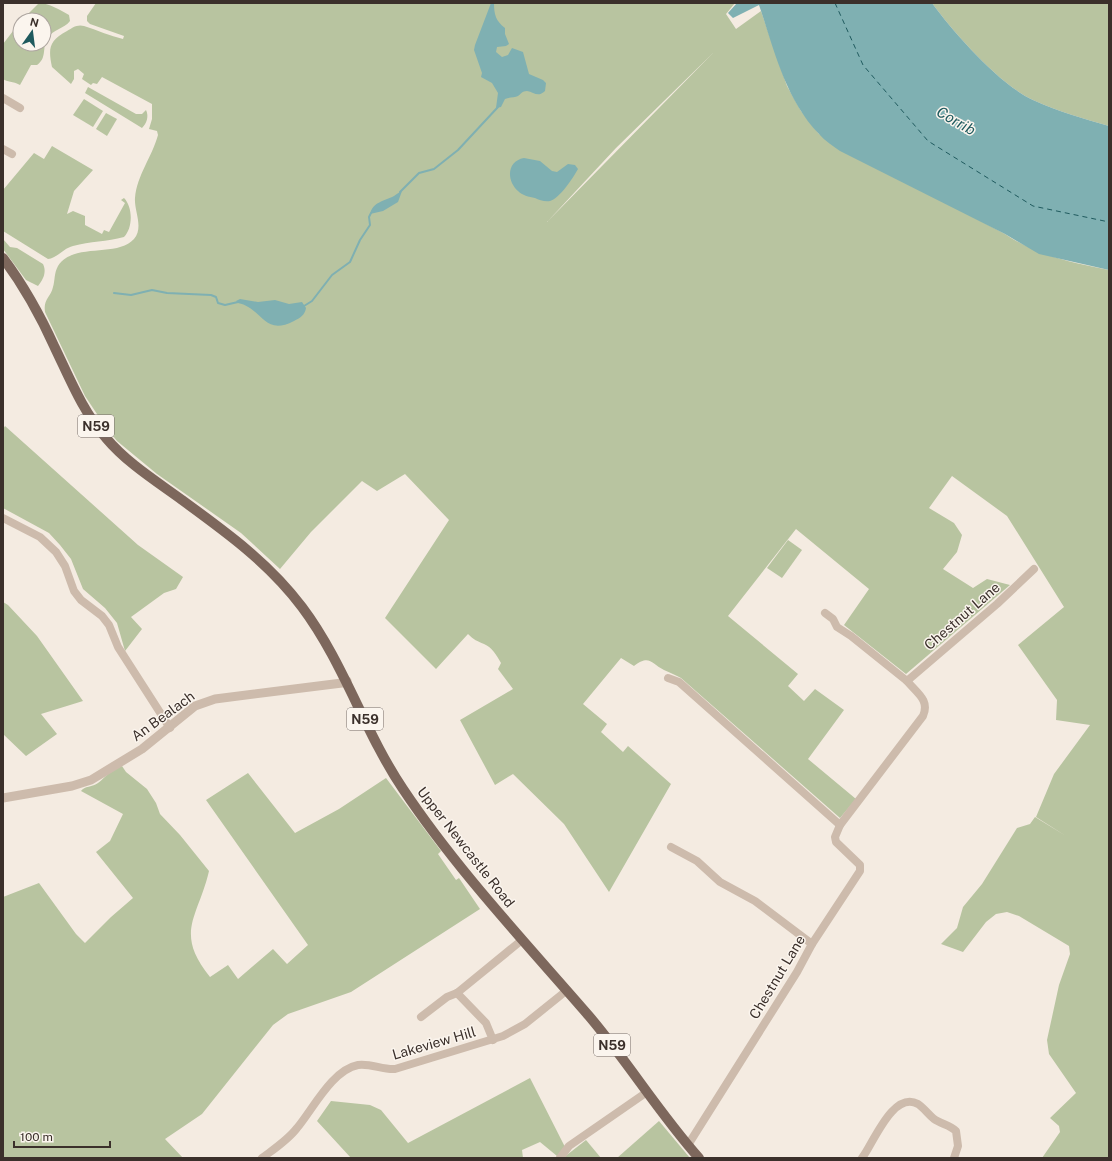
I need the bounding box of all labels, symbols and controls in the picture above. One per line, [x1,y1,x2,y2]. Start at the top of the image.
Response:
north arrow [12,12,52,52]
text: N [29,15,40,29]
water label: Corrib [934,103,979,139]
road number: N59 [78,415,114,437]
street label: Chestnut Lane [921,579,1003,653]
street label: An Bealach [128,688,198,744]
road number: N59 [347,708,383,730]
street label: Upper Newcastle Road [414,784,518,910]
street label: Chestnut Lane [746,932,808,1022]
street label: Lakeview Hill [390,1023,478,1063]
road number: N59 [594,1034,630,1056]
scale bar [14,1123,110,1149]
text: 100 m [20,1130,53,1144]

